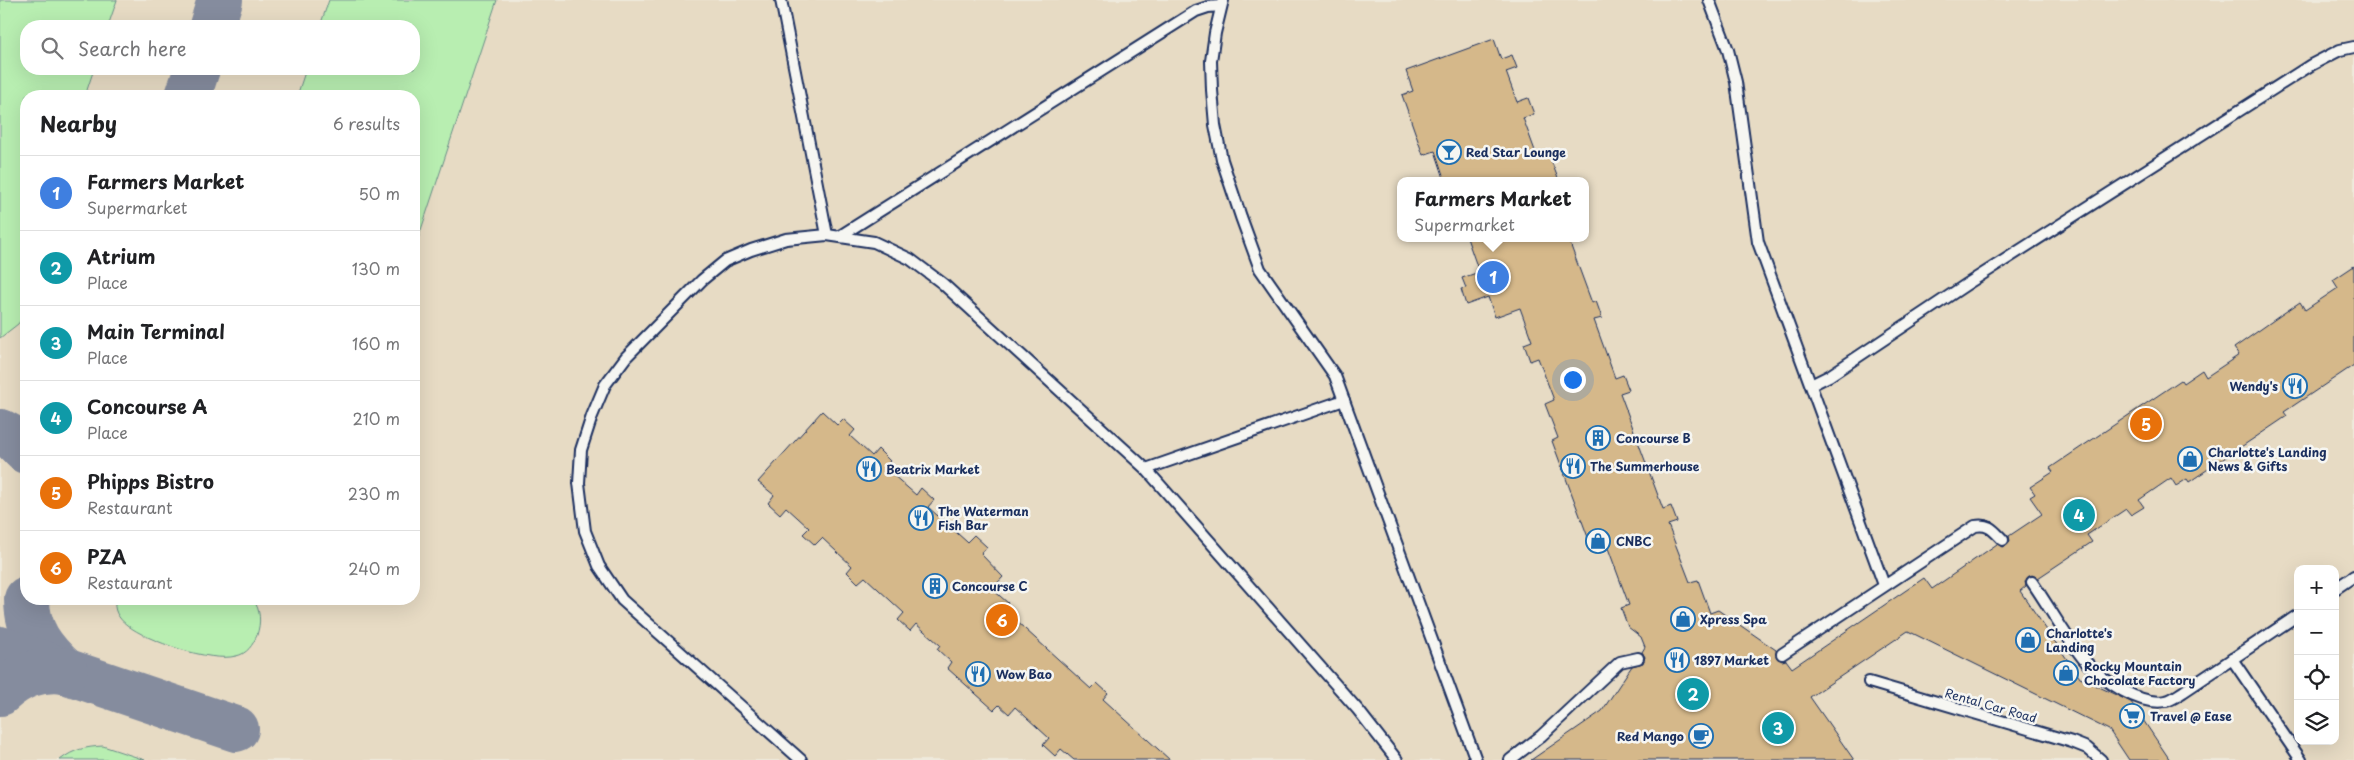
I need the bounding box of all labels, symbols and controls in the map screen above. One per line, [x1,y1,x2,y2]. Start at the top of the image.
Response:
search box [20,20,420,75]
icon: search [38,34,66,62]
text: Search here [78,34,187,62]
text: Nearby [40,107,117,139]
text: 6 results [333,111,400,135]
bar icon: Red Star Lounge [1436,139,1462,165]
place label: Red Star Lounge [1466,143,1566,161]
text: Farmers Market [87,167,244,195]
popup [1397,177,1589,242]
text: 1 [52,181,60,205]
text: 50 m [359,181,400,205]
text: Farmers Market [1414,184,1572,212]
text: Supermarket [87,195,187,219]
text: Supermarket [1414,212,1515,236]
text: Atrium [87,242,155,270]
text: 2 [50,256,62,280]
text: 130 m [352,256,400,280]
pin: 1 [1477,258,1509,296]
text: Place [87,270,128,294]
text: Main Terminal [87,317,225,345]
text: 3 [51,331,61,355]
text: 160 m [352,331,400,355]
text: Place [87,345,128,369]
your location [1560,367,1586,393]
restaurant icon: Wendy's [2282,373,2308,399]
place label: Wendy's [2230,377,2278,395]
text: Concourse A [87,392,207,420]
pin: 5 [2130,405,2162,443]
text: 4 [51,406,61,430]
text: 210 m [352,406,400,430]
text: Place [87,420,128,444]
building icon: Concourse B [1585,425,1611,451]
place label: Concourse B [1616,429,1691,447]
place label: Charlotte's Landing News & Gifts [2208,443,2326,475]
shop icon: Charlotte's Landing News & Gifts [2177,446,2203,472]
restaurant icon: The Summerhouse [1560,453,1586,479]
restaurant icon: Beatrix Market [856,456,882,482]
place label: The Summerhouse [1590,457,1700,475]
place label: Beatrix Market [886,460,980,478]
text: Phipps Bistro [87,467,214,495]
text: 5 [51,481,61,505]
text: 230 m [348,481,400,505]
text: Restaurant [87,495,173,519]
pin: 4 [2063,496,2095,534]
place label: The Waterman Fish Bar [938,502,1029,534]
restaurant icon: The Waterman Fish Bar [908,505,934,531]
shop icon: CNBC [1585,528,1611,554]
place label: CNBC [1616,532,1652,550]
text: PZA [87,542,126,570]
text: 6 [50,556,62,580]
text: 240 m [348,556,400,580]
map controls [2294,565,2339,745]
button: + [2294,565,2339,610]
text: Restaurant [87,570,173,594]
building icon: Concourse C [922,573,948,599]
place label: Concourse C [952,577,1028,595]
pin: 6 [986,601,1018,639]
shop icon: Xpress Spa [1670,606,1696,632]
place label: Xpress Spa [1700,610,1767,628]
button: − [2294,610,2339,655]
place label: Charlotte's Landing [2046,624,2113,656]
shop icon: Charlotte's Landing [2015,627,2041,653]
restaurant icon: 1897 Market [1664,647,1690,673]
place label: 1897 Market [1694,651,1769,669]
button: locate [2294,655,2339,700]
place label: Rocky Mountain Chocolate Factory [2084,657,2195,689]
shop icon: Rocky Mountain Chocolate Factory [2053,660,2079,686]
restaurant icon: Wow Bao [965,661,991,687]
place label: Wow Bao [996,665,1052,683]
pin: 2 [1677,675,1709,713]
street label: Rental Car Road [1943,683,2039,727]
button: layers [2294,700,2339,745]
supermarket icon: Travel @ Ease [2119,703,2145,729]
place label: Travel @ Ease [2150,707,2232,725]
pin: 3 [1762,709,1794,747]
cafe icon: Red Mango [1688,723,1714,749]
place label: Red Mango [1617,727,1684,745]

